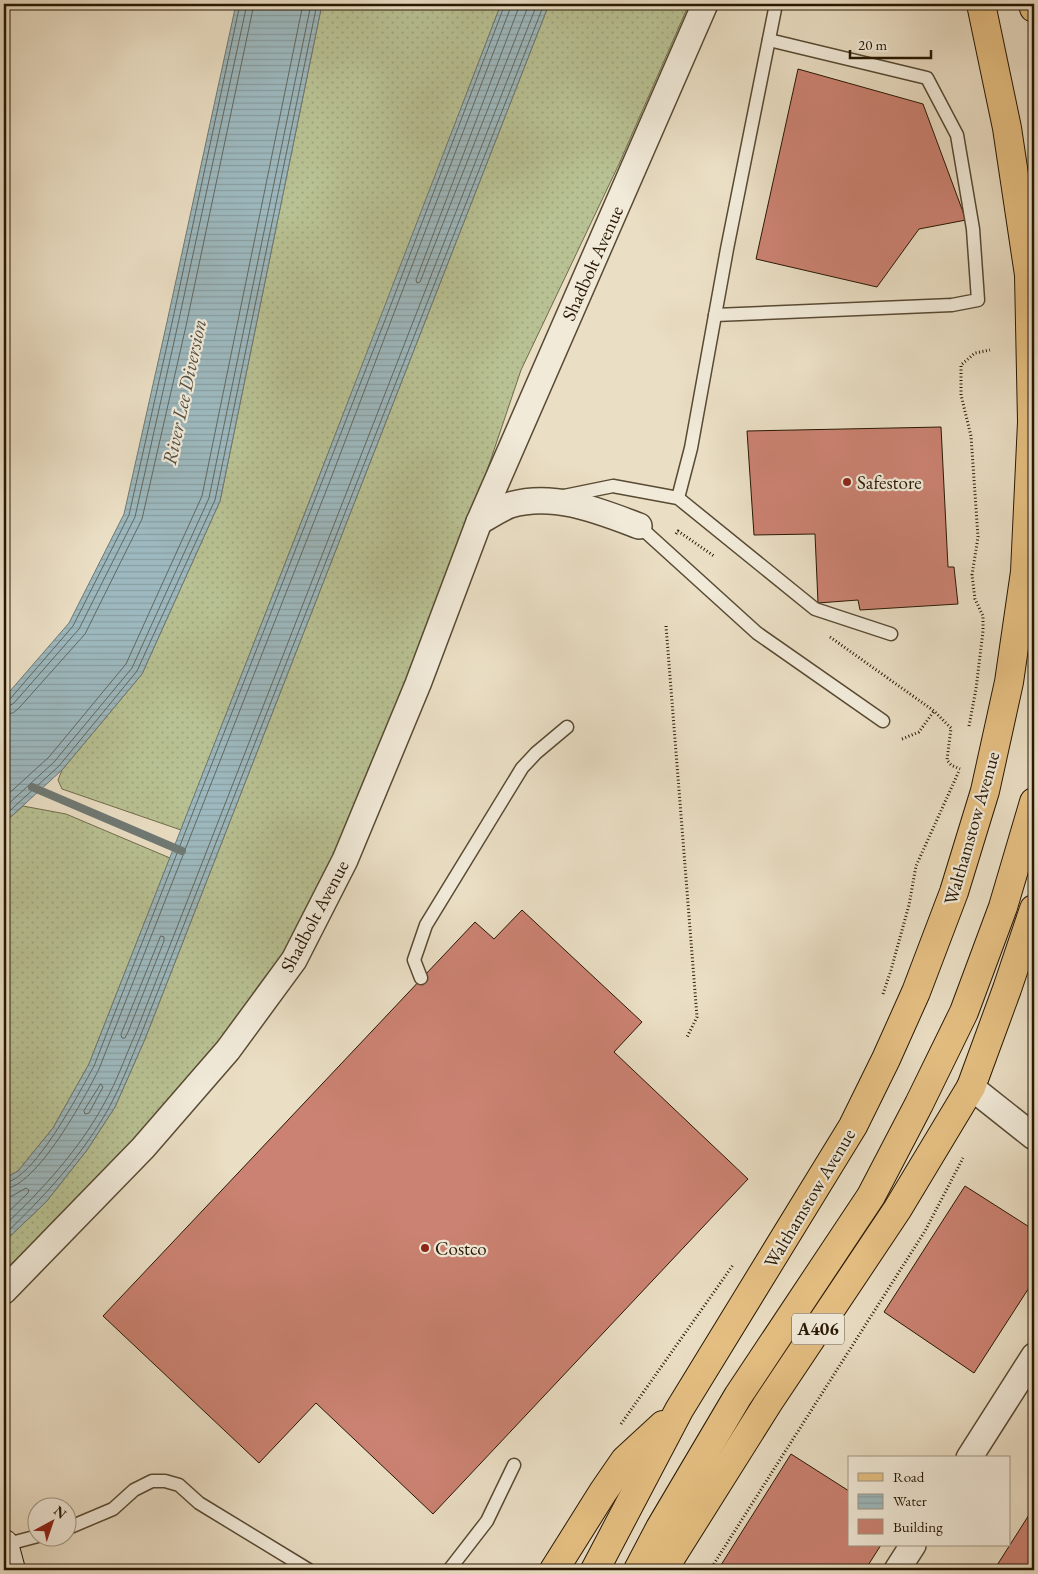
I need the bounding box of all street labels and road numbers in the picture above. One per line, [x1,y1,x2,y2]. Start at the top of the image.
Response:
street label: Shadbolt Avenue [556,202,629,325]
street label: Walthamstow Avenue [938,749,1005,908]
street label: Shadbolt Avenue [274,856,354,977]
street label: Walthamstow Avenue [758,1124,861,1273]
road number: A406 [792,1314,844,1345]

